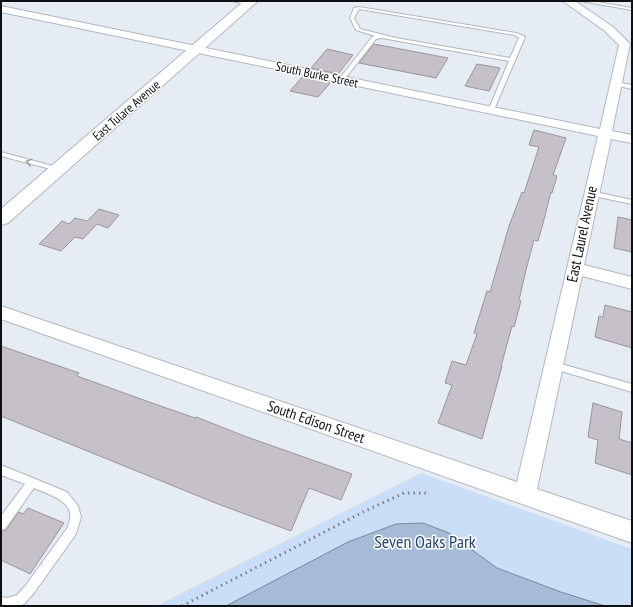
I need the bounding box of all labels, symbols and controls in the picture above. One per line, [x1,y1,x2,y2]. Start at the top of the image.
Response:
street label: South Burke Street [274,57,360,92]
street label: East Tulare Avenue [89,76,164,144]
one-way arrow [26,158,33,166]
street label: East Laurel Avenue [562,184,601,284]
street label: South Edison Street [265,396,367,447]
park label: Seven Oaks Park [374,530,476,553]

